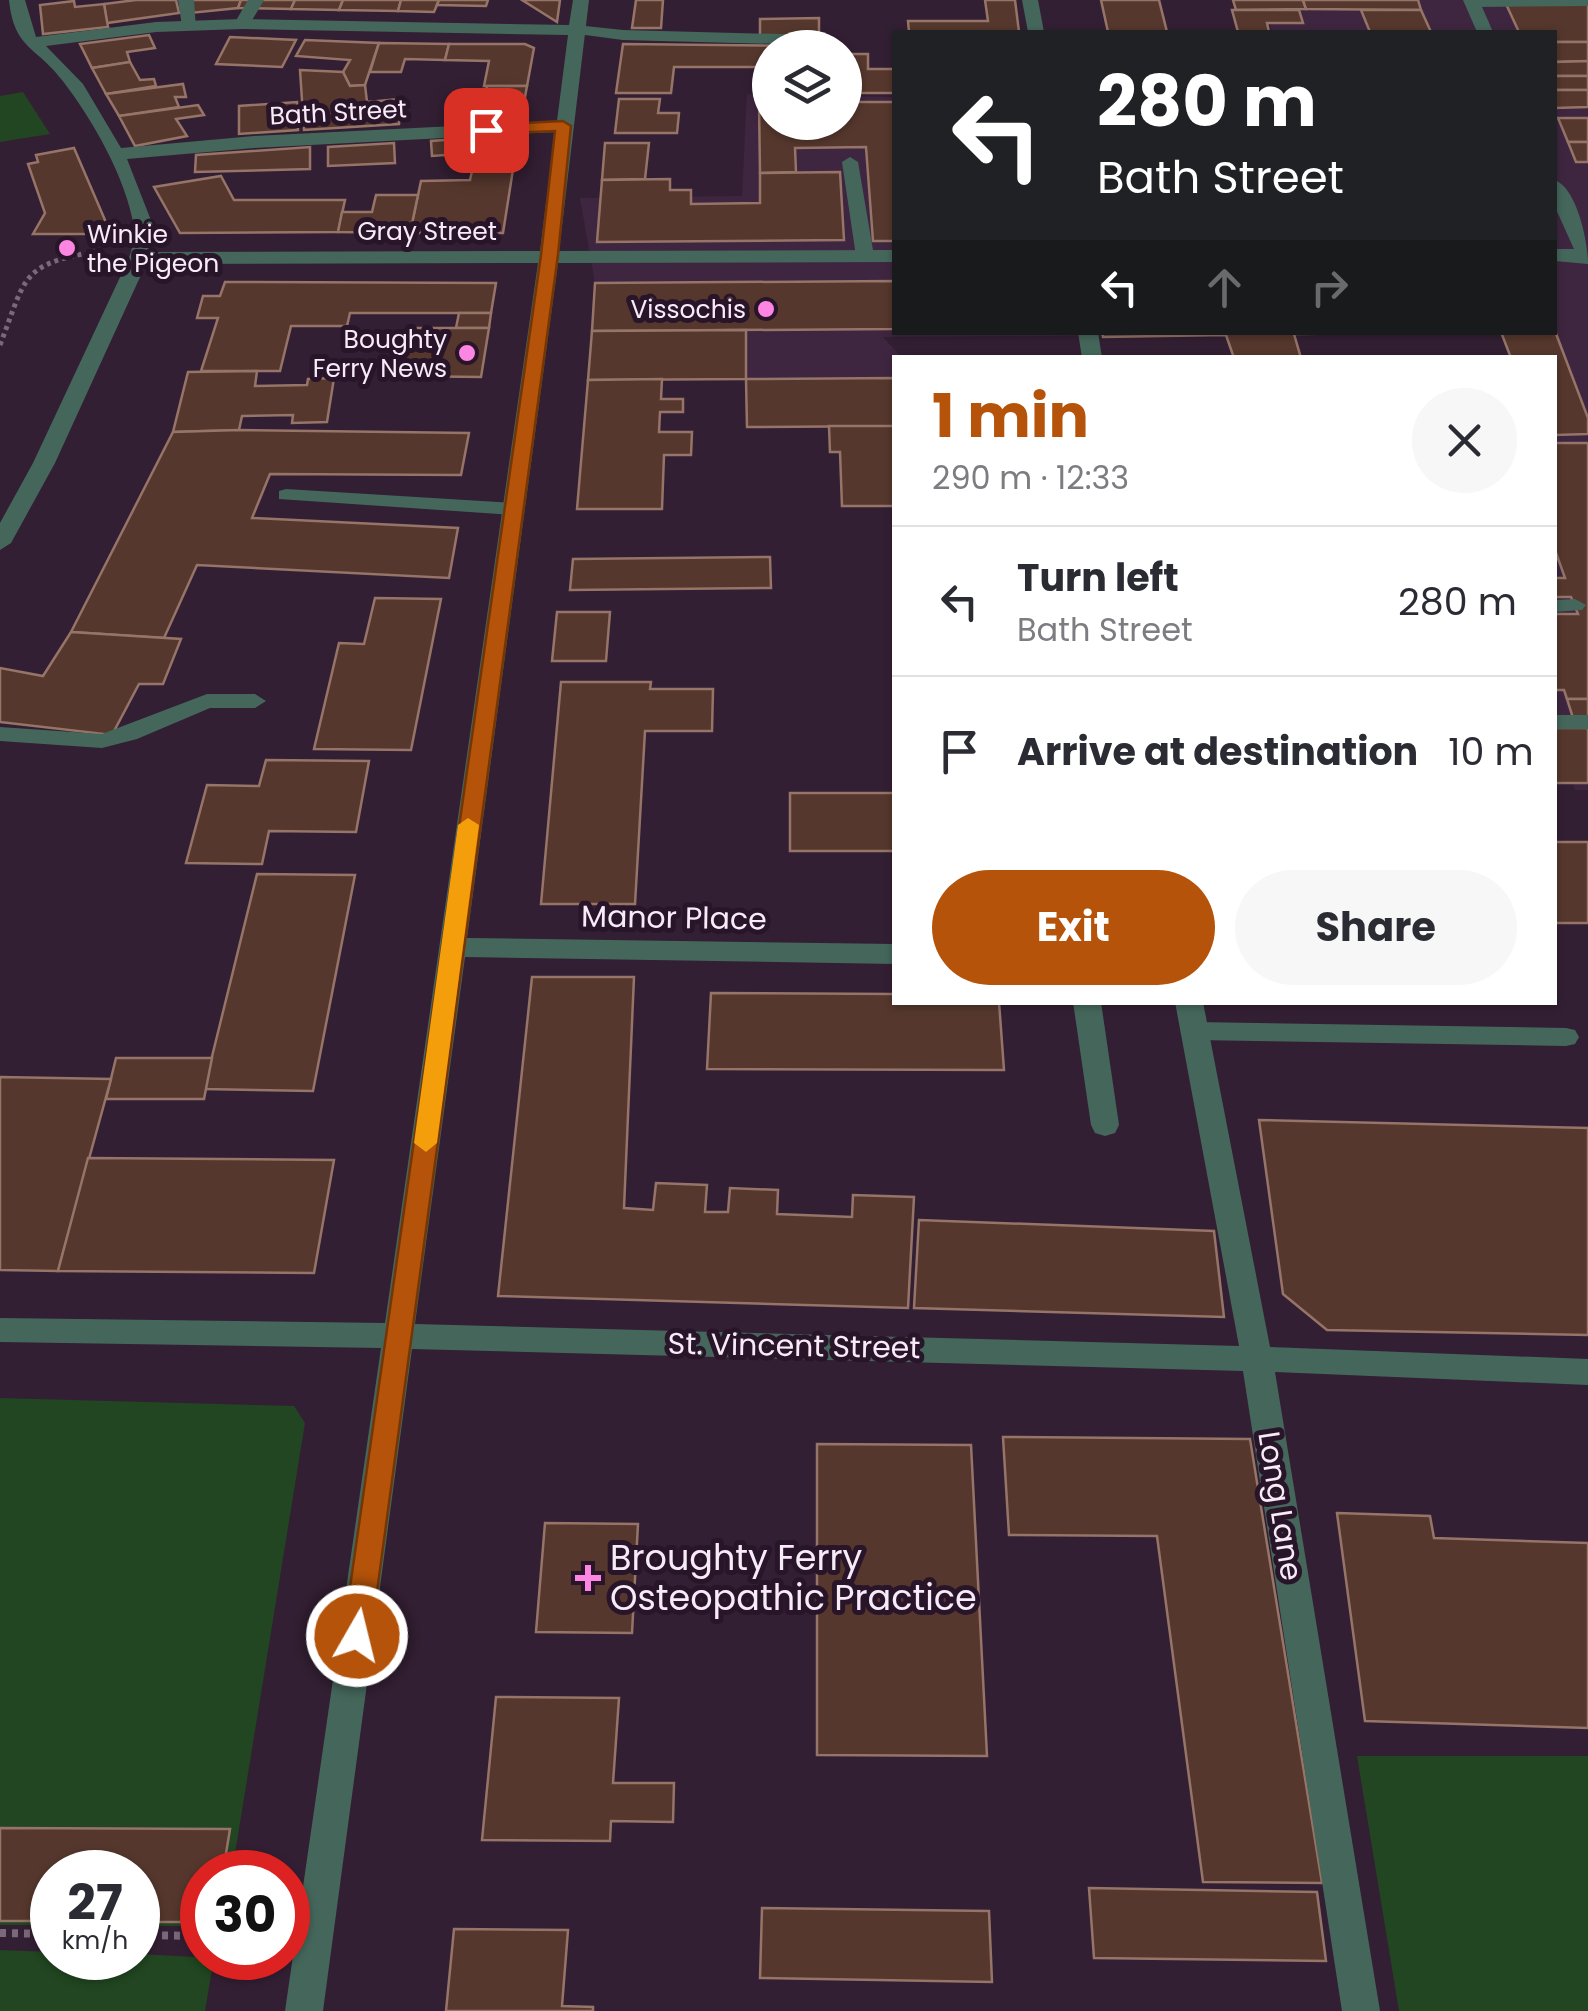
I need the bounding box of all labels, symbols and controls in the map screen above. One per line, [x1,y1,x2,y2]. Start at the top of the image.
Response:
map controls [752,30,862,140]
button: layers [752,30,862,140]
text: 280 m [1097,52,1317,151]
icon: left [932,70,1062,200]
pin [444,88,529,173]
street label: Bath Street [269,91,407,134]
icon: arrive [459,103,514,158]
text: Bath Street [1097,146,1344,209]
street label: Gray Street [357,214,497,249]
place label: Winkie the Pigeon [87,217,219,281]
marker: Winkie the Pigeon [56,237,78,259]
icon: left [1092,260,1147,315]
icon: ahead [1197,260,1252,315]
icon: right [1302,260,1357,315]
place label: Vissochis [630,292,746,327]
marker: Vissochis [755,298,777,320]
place label: Boughty Ferry News [313,322,447,386]
marker: Boughty Ferry News [456,342,478,364]
text: 1 min [932,374,1089,458]
button: close [1412,388,1517,493]
text: 290 m · 12:33 [932,455,1129,500]
text: Turn left [1017,551,1179,604]
icon: left [932,574,987,629]
text: 280 m [1398,575,1517,628]
text: Bath Street [1017,607,1193,652]
icon: arrive [932,724,987,779]
text: Arrive at destination [1017,725,1418,778]
text: 10 m [1448,725,1534,778]
button: Exit [932,870,1215,985]
button: Share [1235,870,1517,985]
street label: Manor Place [581,894,767,941]
street label: St. Vincent Street [667,1322,921,1369]
street label: Long Lane [1247,1428,1314,1584]
place label: Broughty Ferry Osteopathic Practice [610,1533,977,1622]
marker: Broughty Ferry Osteopathic Practice [575,1565,601,1591]
position arrow [305,1584,409,1688]
speed limit sign: 30 [180,1850,310,1980]
text: 27 [67,1867,123,1938]
text: km/h [62,1923,128,1958]

